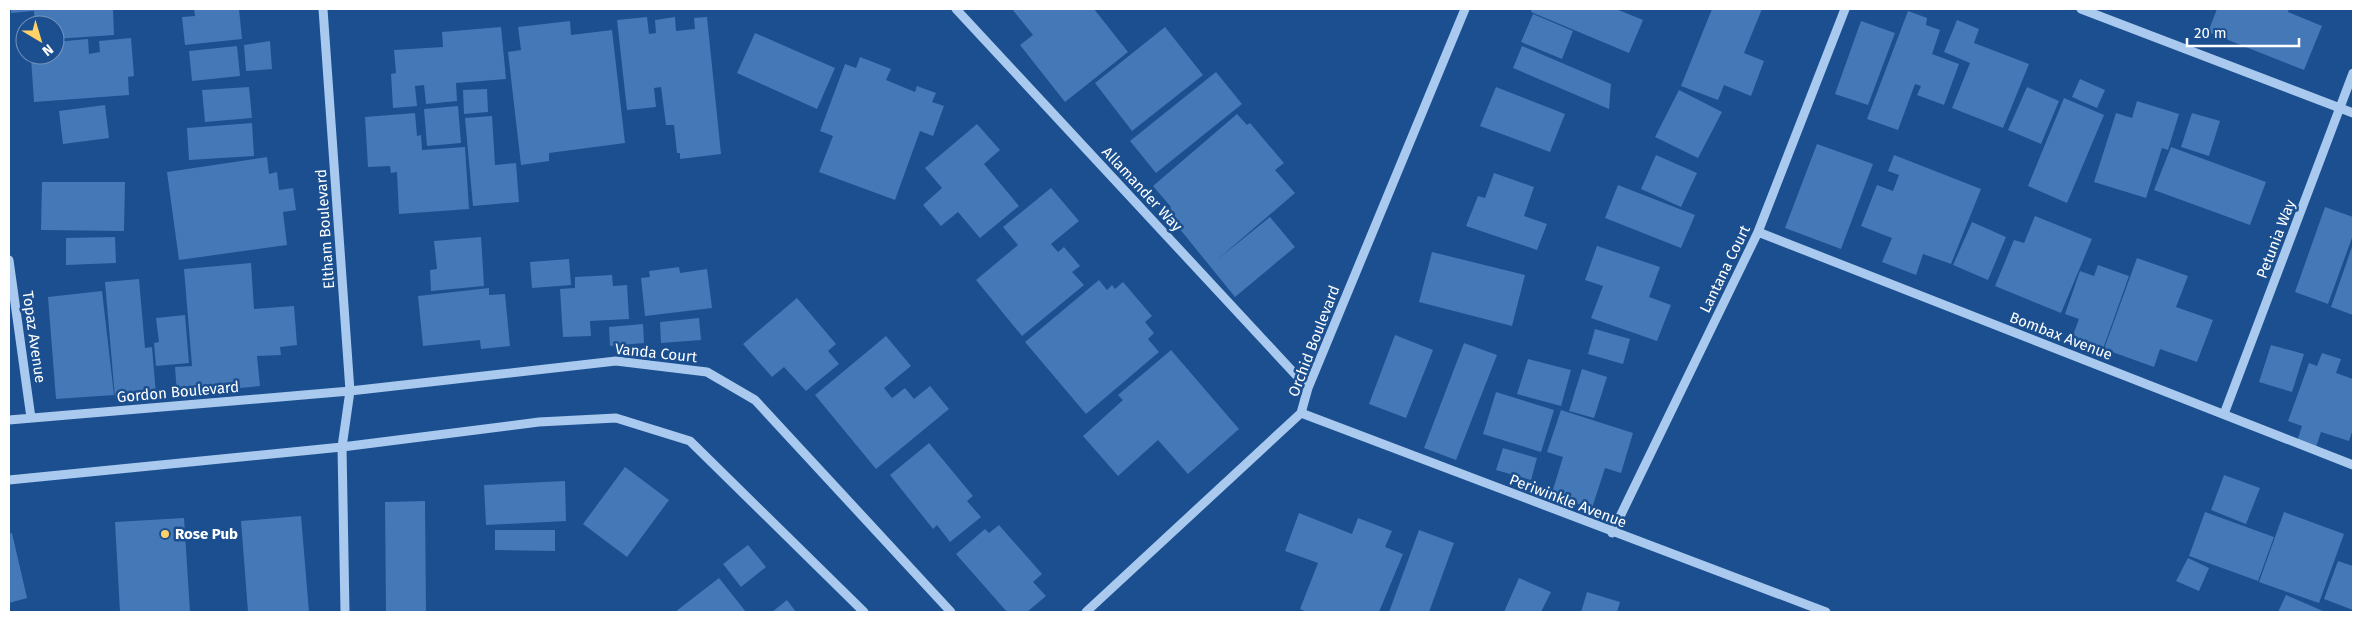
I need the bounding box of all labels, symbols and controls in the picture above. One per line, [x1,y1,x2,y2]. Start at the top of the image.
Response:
north arrow [15,15,65,65]
scale bar [2187,15,2300,47]
text: 20 m [2194,24,2227,42]
text: N [39,40,57,59]
street label: Allamander Way [1098,143,1186,236]
street label: Eltham Boulevard [312,168,338,290]
street label: Petunia Way [2253,196,2299,281]
street label: Lantana Court [1696,222,1754,316]
street label: Orchid Boulevard [1285,283,1343,399]
street label: Topaz Avenue [19,290,49,384]
street label: Bombax Avenue [2007,308,2115,364]
street label: Vanda Court [614,340,699,366]
street label: Gordon Boulevard [116,378,240,406]
street label: Periwinkle Avenue [1507,470,1629,532]
place label: Rose Pub [175,525,238,543]
marker: Rose Pub [159,528,171,540]

